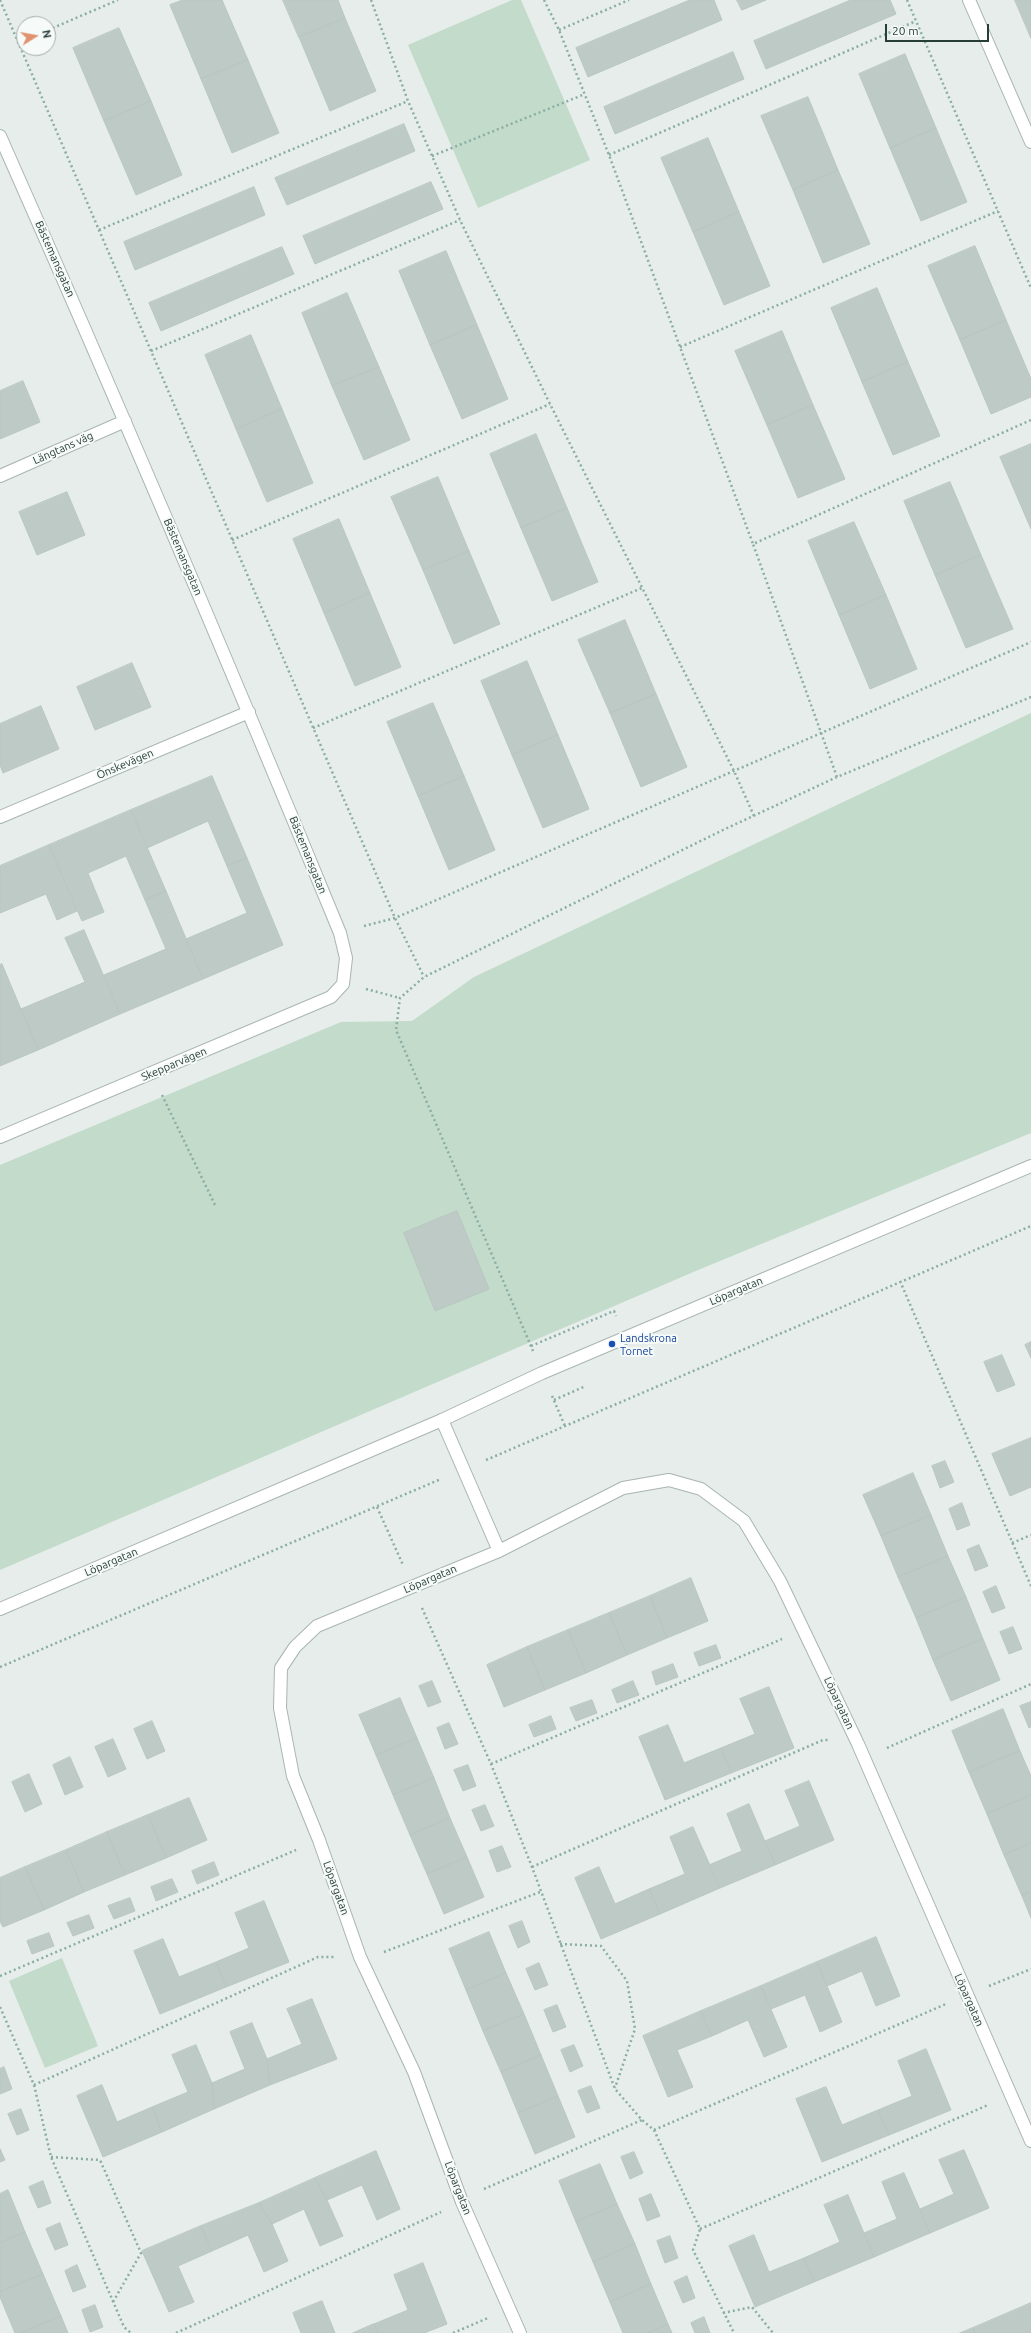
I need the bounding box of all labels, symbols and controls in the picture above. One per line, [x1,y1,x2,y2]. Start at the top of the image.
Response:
north arrow [16,16,56,56]
scale bar [887,16,991,42]
text: 20 m [892,24,919,37]
text: N [40,29,53,39]
street label: Bästemansgatan [32,219,78,299]
street label: Längtans väg [31,429,95,467]
street label: Bästemansgatan [161,517,205,597]
street label: Önskevägen [94,746,156,782]
street label: Bästemansgatan [286,814,330,896]
street label: Skepparvägen [139,1044,209,1084]
street label: Löpargatan [707,1274,765,1308]
place label: Landskrona Tornet [620,1331,677,1357]
marker: Landskrona Tornet [607,1339,617,1349]
street label: Löpargatan [82,1545,140,1579]
street label: Löpargatan [401,1562,459,1596]
street label: Löpargatan [821,1675,857,1731]
street label: Löpargatan [320,1859,352,1917]
street label: Löpargatan [951,1972,987,2028]
street label: Löpargatan [442,2159,474,2217]

